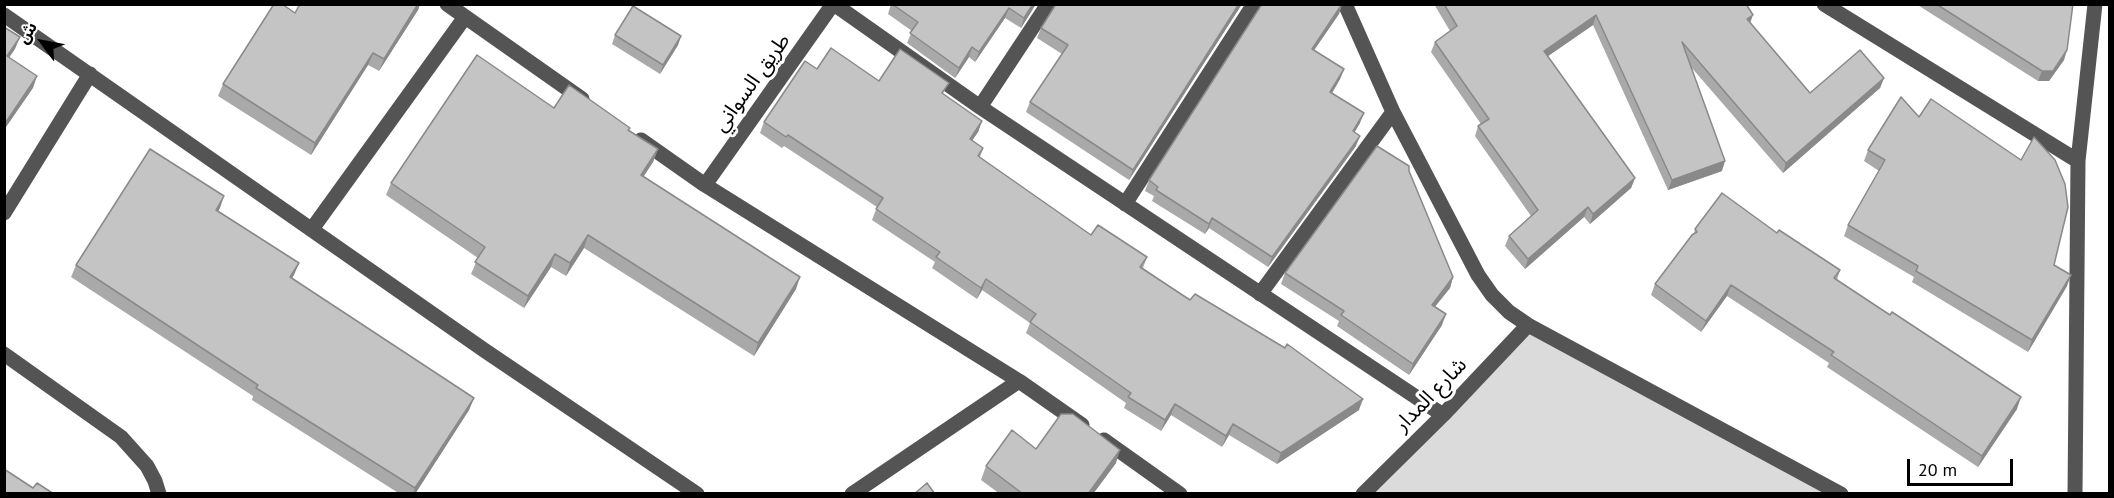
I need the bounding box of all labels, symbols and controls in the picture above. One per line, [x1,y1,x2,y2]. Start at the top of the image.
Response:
north arrow [12,12,72,72]
text: ش [12,18,41,47]
street label: طريق السواني [708,29,796,137]
street label: شارع المدار [1390,353,1472,437]
scale bar [1910,447,2016,485]
text: 20 m [1918,458,1957,481]

